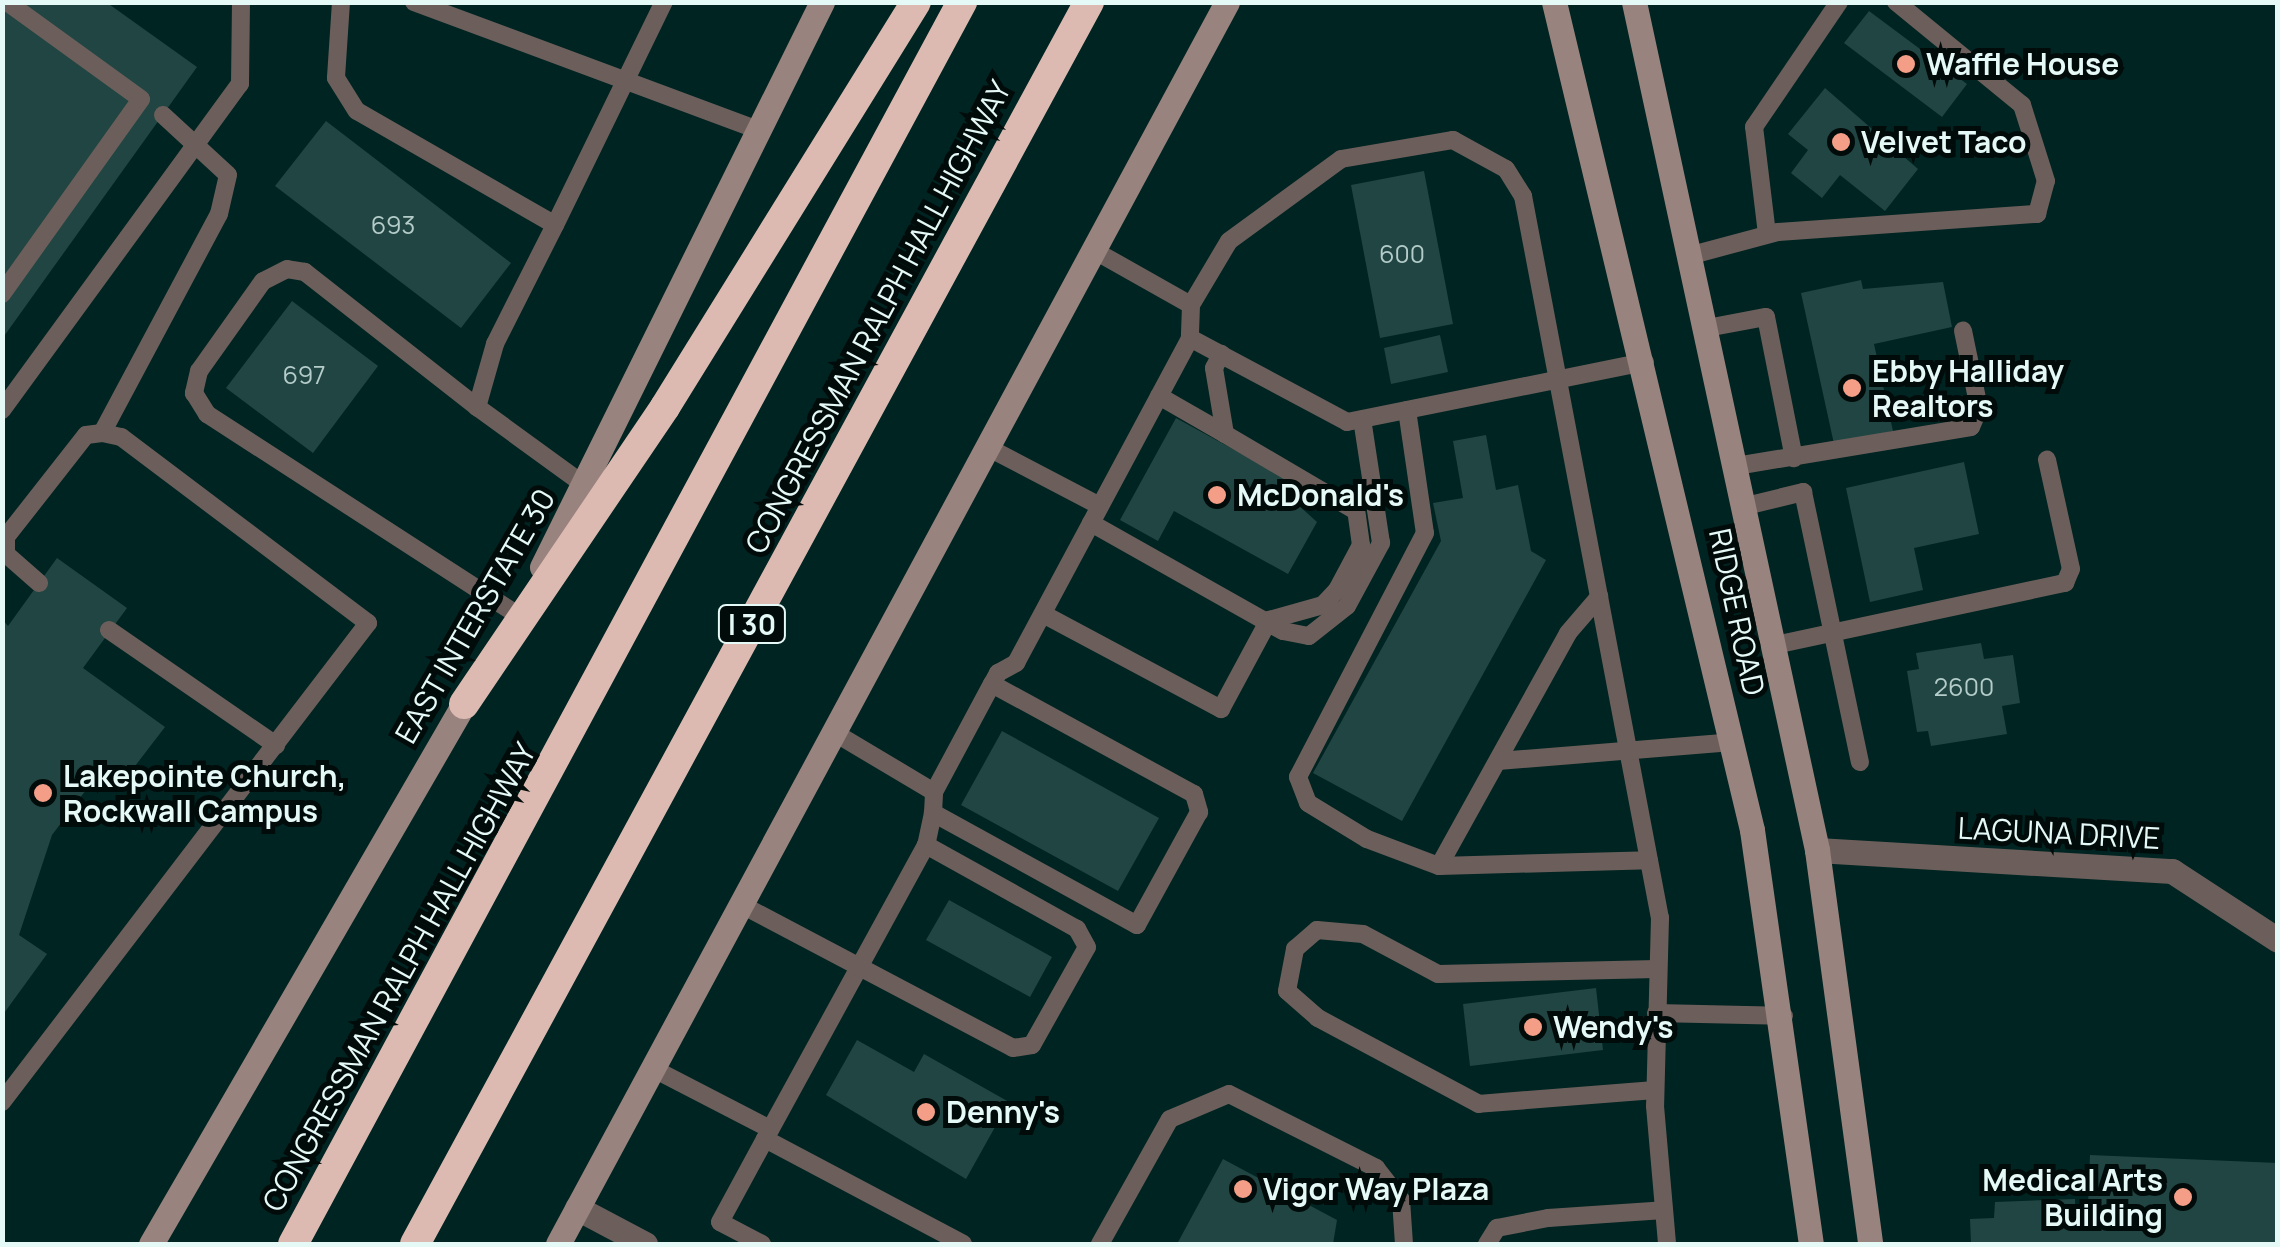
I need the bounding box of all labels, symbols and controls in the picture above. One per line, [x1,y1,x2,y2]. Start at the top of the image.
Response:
place label: Waffle House [1926,46,2119,82]
marker: Waffle House [1895,53,1917,75]
street label: CONGRESSMAN RALPH HALL HIGHWAY [737,74,1019,560]
place label: Velvet Taco [1861,124,2027,160]
marker: Velvet Taco [1830,131,1852,153]
house number: 693 [371,210,415,240]
house number: 600 [1379,239,1425,269]
place label: Ebby Halliday Realtors [1872,353,2064,424]
house number: 697 [283,360,325,390]
marker: Ebby Halliday Realtors [1841,377,1863,399]
place label: McDonald's [1237,477,1404,513]
street label: EAST INTERSTATE 30 [387,482,563,750]
marker: McDonald's [1206,484,1228,506]
street label: RIDGE ROAD [1702,525,1772,699]
road number: I 30 [717,601,787,647]
house number: 2600 [1934,672,1994,702]
street label: CONGRESSMAN RALPH HALL HIGHWAY [254,736,544,1218]
place label: Lakepointe Church, Rockwall Campus [63,758,347,828]
marker: Lakepointe Church, Rockwall Campus [32,782,54,804]
street label: LAGUNA DRIVE [1957,810,2161,856]
place label: Wendy's [1553,1009,1674,1045]
marker: Wendy's [1522,1016,1544,1038]
place label: Denny's [946,1094,1060,1130]
marker: Denny's [915,1101,937,1123]
place label: Medical Arts Building [1982,1162,2163,1232]
place label: Vigor Way Plaza [1263,1171,1489,1207]
marker: Vigor Way Plaza [1232,1178,1254,1200]
marker: Medical Arts Building [2172,1186,2194,1208]

